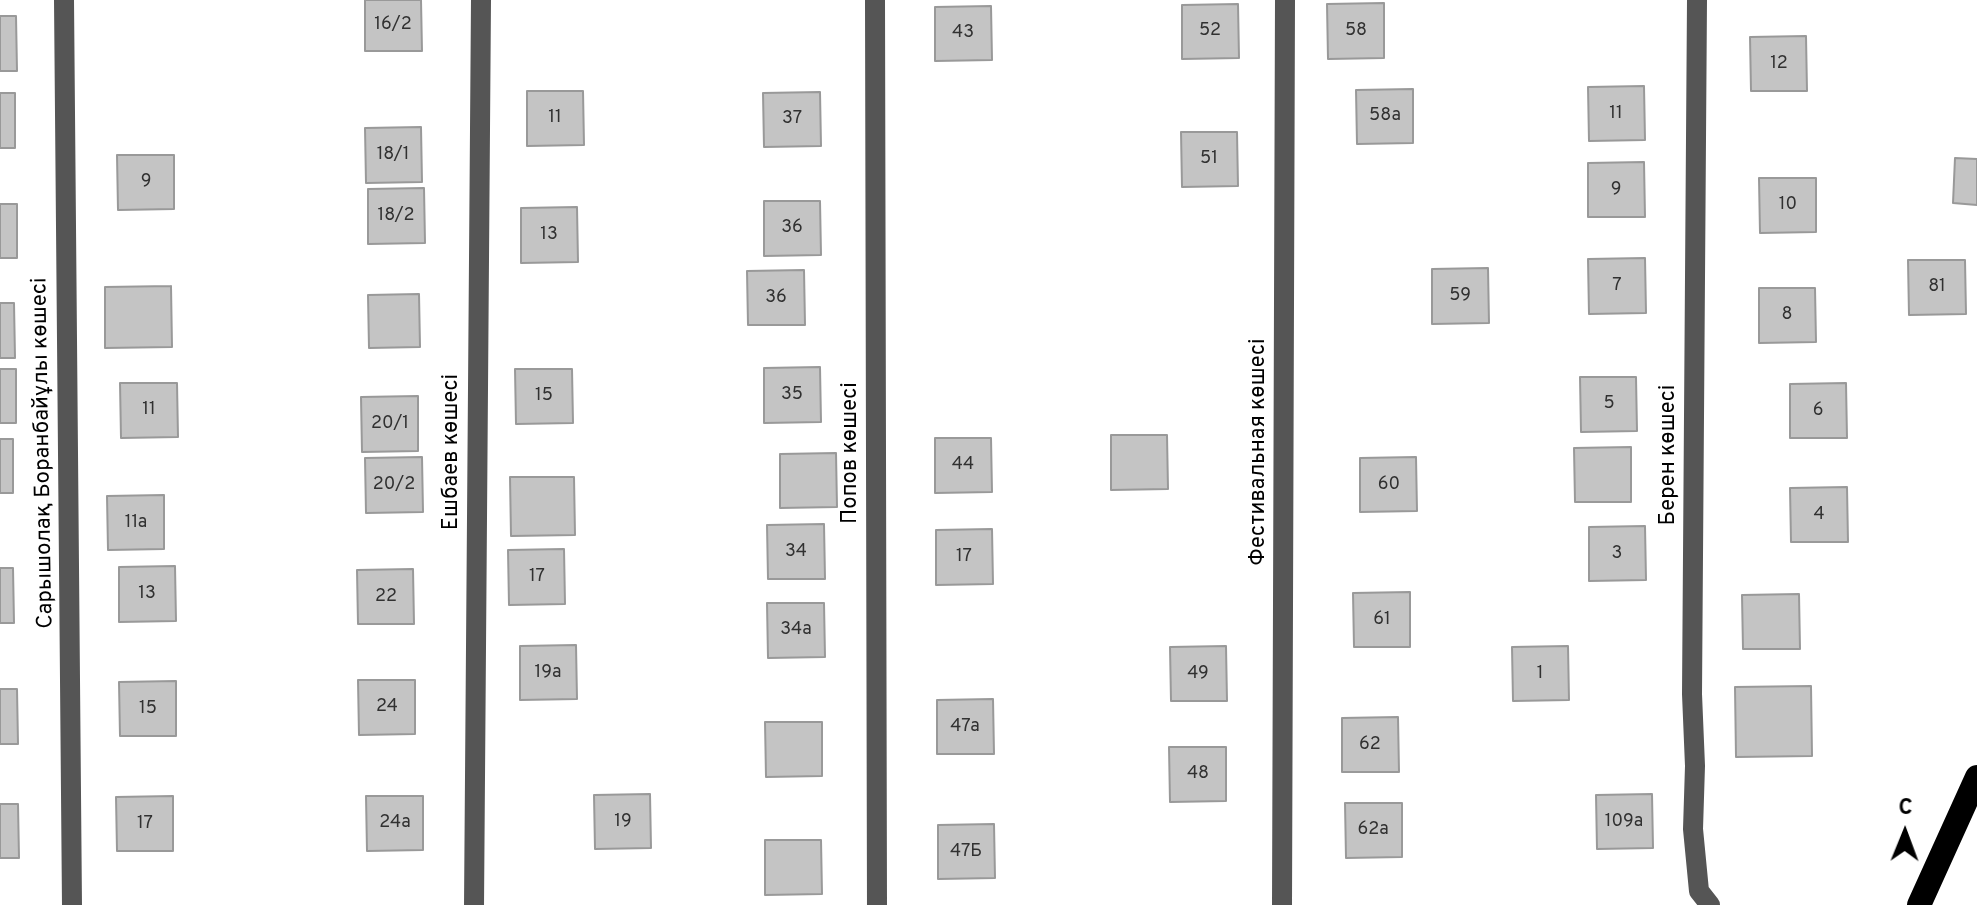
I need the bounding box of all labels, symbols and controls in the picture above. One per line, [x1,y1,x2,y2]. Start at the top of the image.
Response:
house number: 16/2 [374,14,412,36]
house number: 52 [1199,20,1221,42]
house number: 58 [1345,20,1367,42]
house number: 43 [952,22,974,44]
house number: 12 [1770,53,1788,75]
house number: 11 [1609,103,1623,125]
house number: 58а [1369,105,1401,127]
house number: 11 [548,107,562,129]
house number: 37 [782,108,802,130]
house number: 18/1 [377,144,409,166]
house number: 51 [1200,148,1218,170]
house number: 9 [141,171,151,193]
house number: 9 [1611,179,1621,201]
house number: 10 [1779,194,1797,216]
house number: 18/2 [377,205,415,227]
house number: 36 [781,217,803,239]
house number: 13 [540,224,558,246]
house number: 7 [1612,275,1622,297]
house number: 81 [1928,276,1946,298]
street label: Сарышолақ Боранбайұлы көшесі [28,277,60,629]
house number: 59 [1449,285,1471,307]
house number: 36 [765,287,787,309]
house number: 8 [1782,304,1792,326]
street label: Фестивальная көшесі [1247,339,1273,565]
street label: Ешбаев көшесі [440,374,466,530]
street label: Попов көшесі [839,382,865,524]
house number: 35 [781,384,803,406]
house number: 15 [535,385,553,407]
street label: Берен көшесі [1657,385,1683,525]
house number: 5 [1603,393,1615,415]
house number: 11 [142,399,156,421]
house number: 6 [1813,400,1823,422]
house number: 20/1 [371,413,409,435]
house number: 44 [952,454,974,476]
house number: 20/2 [373,474,415,496]
house number: 60 [1378,474,1400,496]
house number: 4 [1813,504,1825,526]
house number: 11а [125,512,147,534]
house number: 34 [785,541,807,563]
house number: 3 [1612,543,1622,565]
house number: 17 [956,546,972,568]
house number: 17 [529,566,545,588]
house number: 13 [138,583,156,605]
house number: 22 [375,586,397,608]
house number: 61 [1373,609,1391,631]
house number: 34а [780,619,812,641]
house number: 19а [535,662,561,684]
house number: 49 [1187,663,1209,685]
house number: 1 [1537,663,1543,685]
house number: 24 [376,696,398,718]
house number: 15 [139,698,157,720]
house number: 47а [950,716,980,738]
house number: 62 [1359,734,1381,756]
house number: 48 [1187,763,1209,785]
north arrow [1865,793,1945,873]
text: С [1898,795,1913,822]
house number: 19 [614,811,632,833]
house number: 109а [1605,811,1643,833]
house number: 24а [379,812,411,834]
house number: 17 [137,813,153,835]
house number: 62а [1357,819,1389,841]
house number: 47Б [950,841,982,863]

